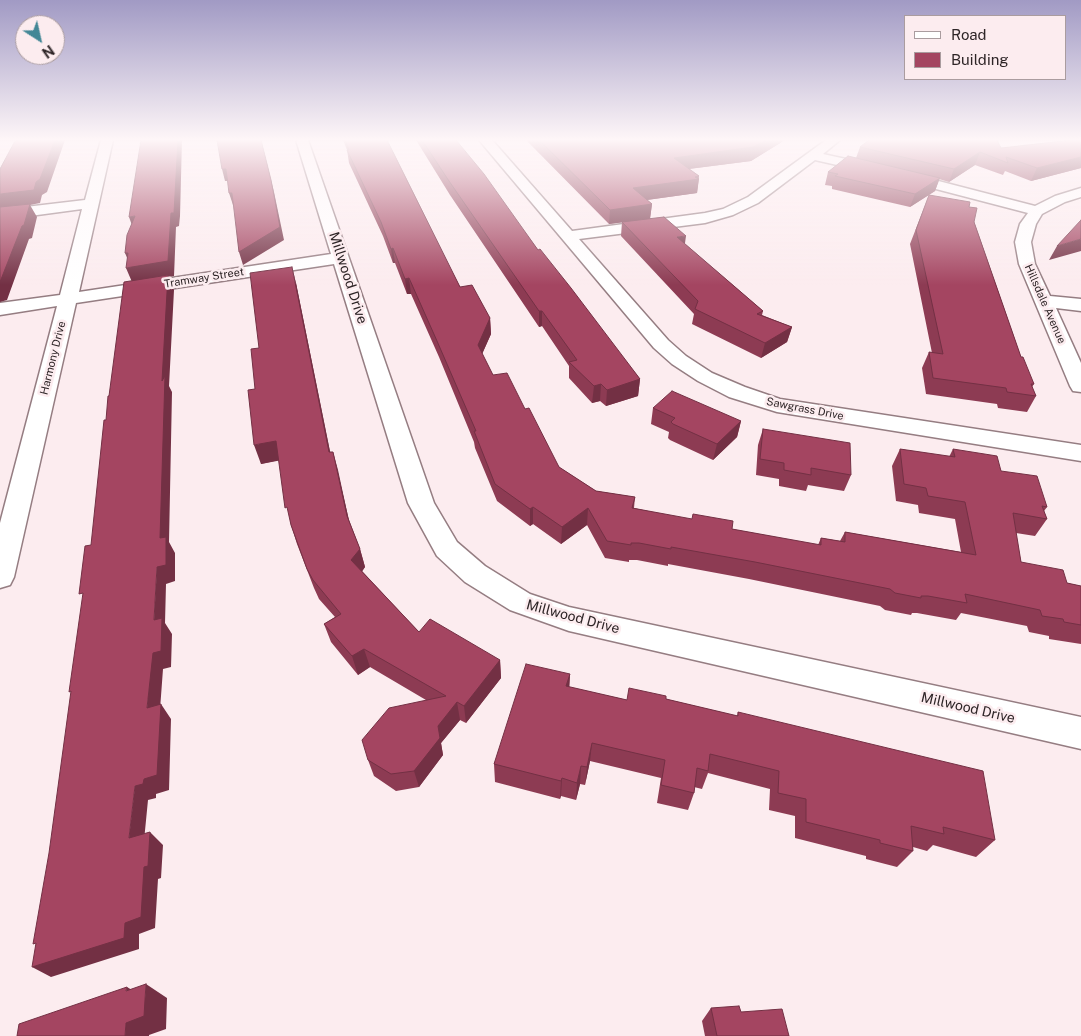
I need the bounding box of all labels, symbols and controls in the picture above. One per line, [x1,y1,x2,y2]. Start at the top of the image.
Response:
north arrow [15,15,65,65]
legend [904,15,1066,80]
text: Road [951,26,987,43]
text: N [39,42,57,61]
text: Building [951,51,1009,68]
street label: Millwood Drive [325,230,371,326]
street label: Hillsdale Avenue [1022,262,1068,346]
street label: Tramway Street [163,265,245,291]
street label: Harmony Drive [37,320,69,396]
street label: Sawgrass Drive [765,395,845,423]
street label: Millwood Drive [525,596,621,638]
street label: Millwood Drive [919,689,1017,727]

